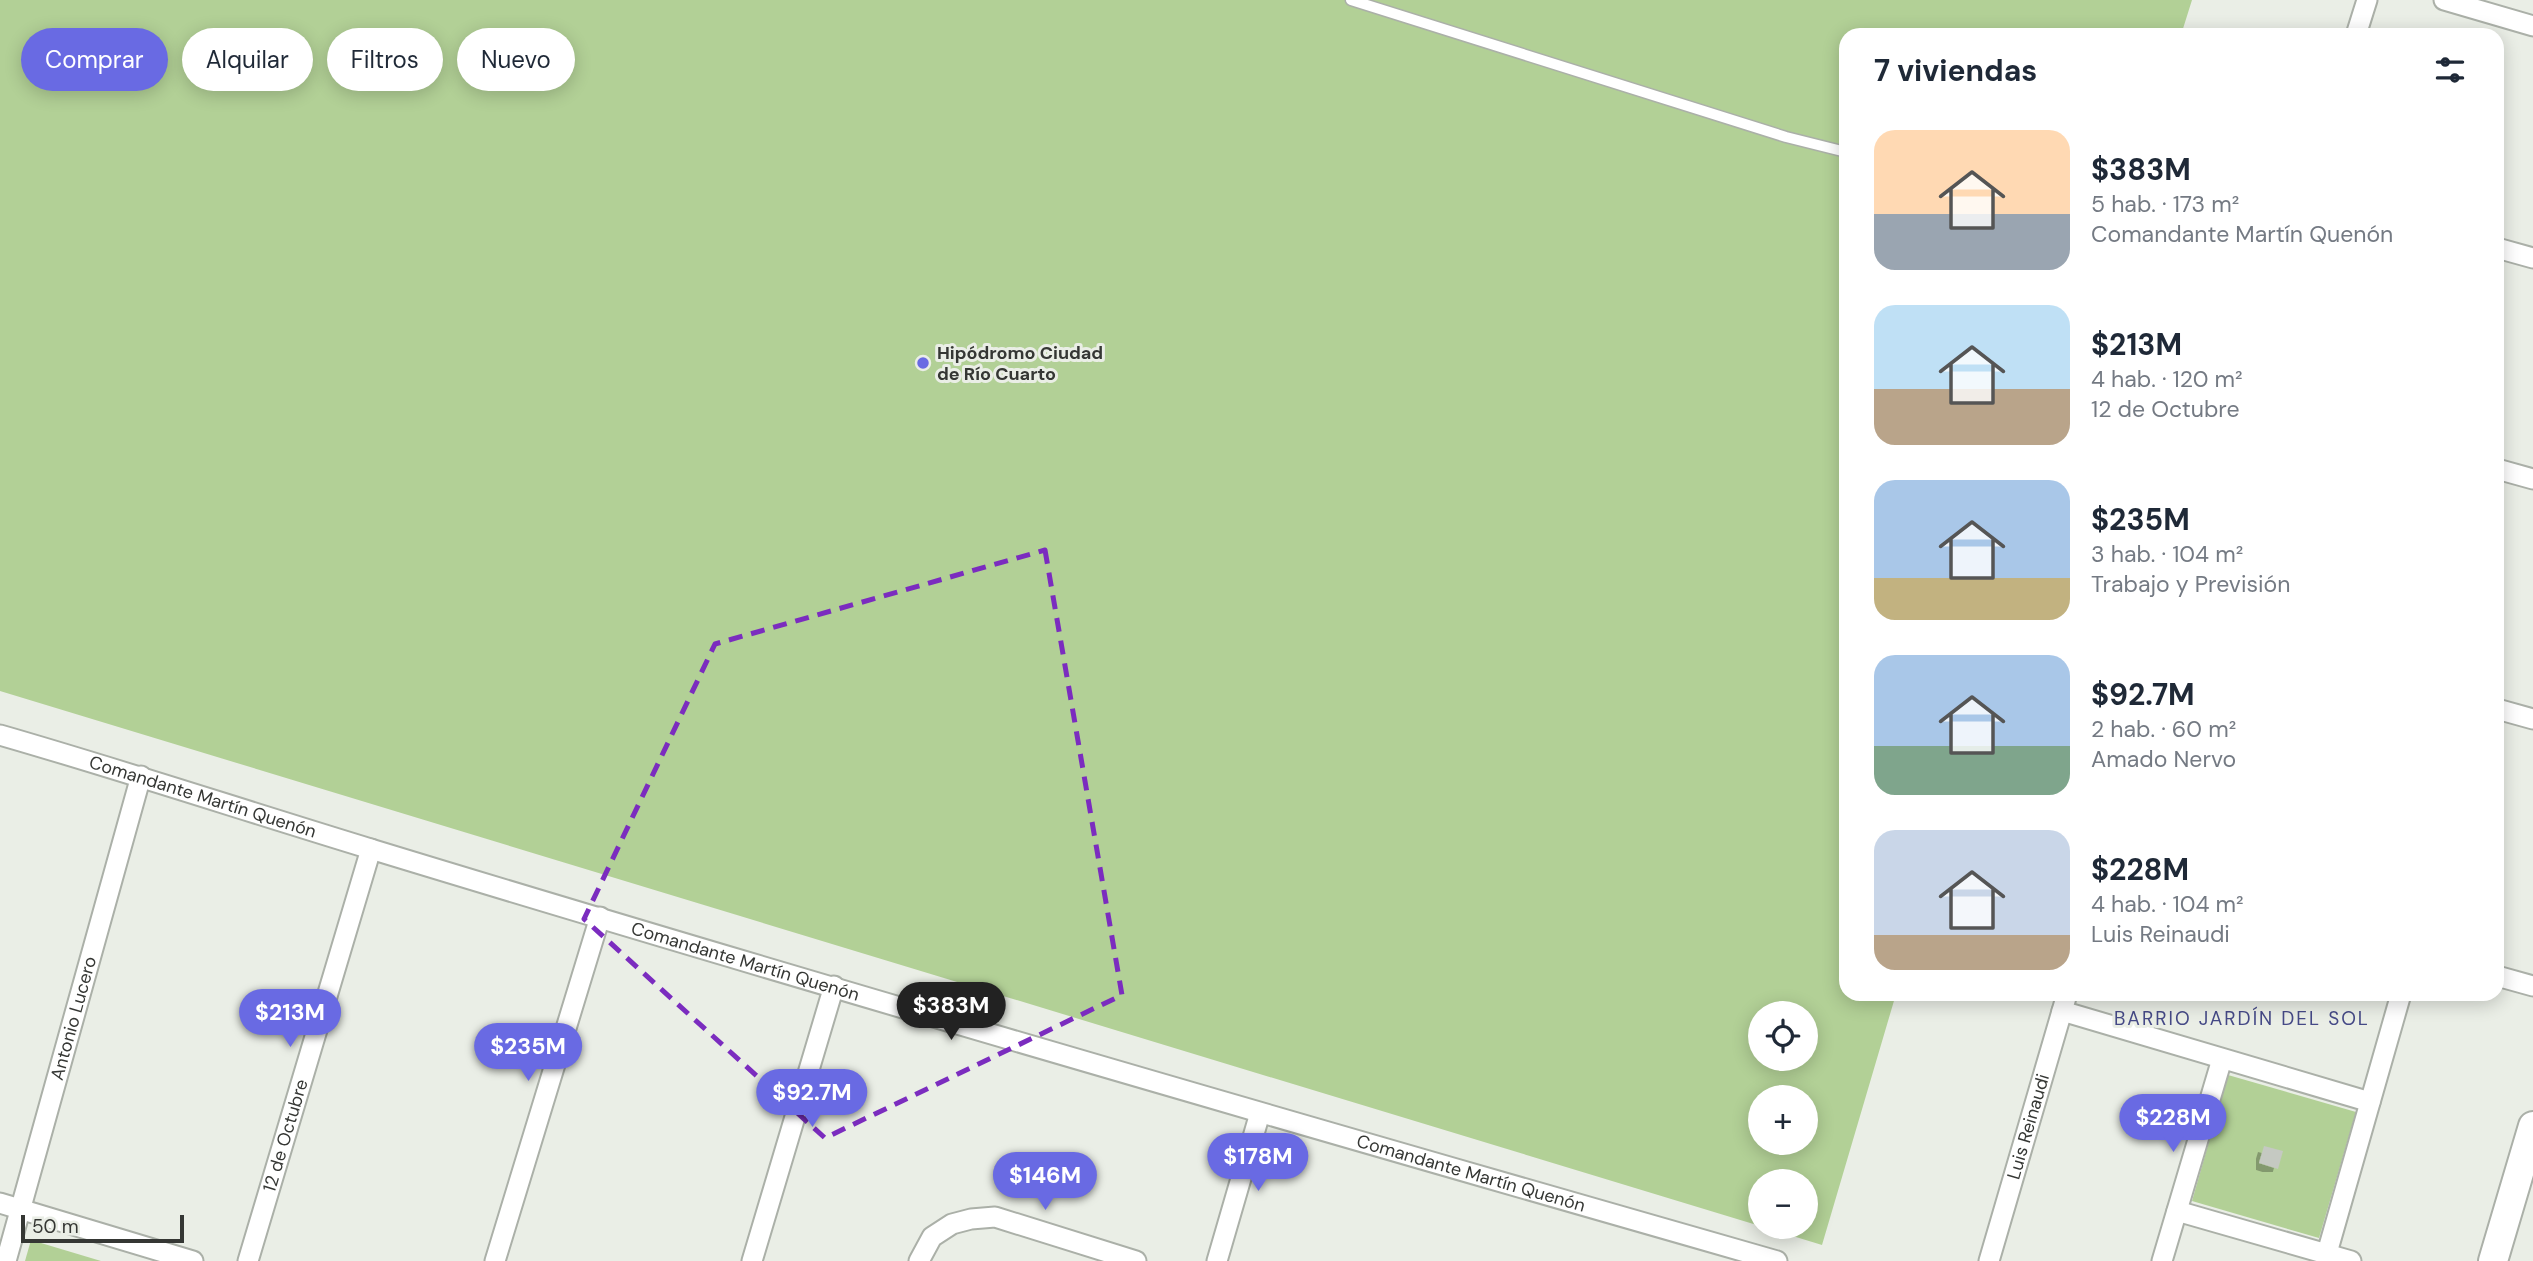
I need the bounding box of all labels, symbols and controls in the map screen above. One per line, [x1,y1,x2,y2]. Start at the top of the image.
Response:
chip: Comprar [21,28,168,91]
chip: Alquilar [182,28,313,91]
chip: Filtros [327,28,443,91]
chip: Nuevo [457,28,575,91]
text: 7 viviendas [1874,51,2037,90]
icon: filters [2431,51,2469,89]
text: $383M [2091,150,2191,189]
icon: home [1930,158,2014,242]
text: 5 hab. · 173 m² [2091,189,2239,219]
text: Comandante Martín Quenón [2091,219,2393,249]
text: $213M [2091,325,2182,364]
icon: home [1930,333,2014,417]
place label: Hipódromo Ciudad de Río Cuarto [937,341,1103,386]
marker: Hipódromo Ciudad de Río Cuarto [915,355,931,371]
text: 4 hab. · 120 m² [2091,364,2243,394]
text: 12 de Octubre [2091,394,2240,424]
text: $235M [2091,500,2190,539]
icon: home [1930,508,2014,592]
text: 3 hab. · 104 m² [2091,539,2243,569]
text: Trabajo y Previsión [2091,569,2290,599]
text: $92.7M [2091,675,2195,714]
icon: home [1930,683,2014,767]
text: 2 hab. · 60 m² [2091,714,2236,744]
text: Amado Nervo [2091,744,2236,774]
street label: Comandante Martín Quenón [86,750,319,844]
text: $228M [2091,850,2189,889]
icon: home [1930,858,2014,942]
text: 4 hab. · 104 m² [2091,889,2244,919]
street label: Comandante Martín Quenón [628,916,862,1007]
text: Luis Reinaudi [2091,919,2230,949]
street label: Antonio Lucero [45,954,102,1083]
pin: $383M [902,982,1000,1042]
pin: $213M [241,990,339,1049]
text: $383M [913,990,989,1020]
text: $213M [255,997,325,1027]
map controls [1748,1001,1818,1239]
button: locate [1748,1001,1818,1071]
district label: BARRIO JARDÍN DEL SOL [2114,1006,2370,1031]
pin: $235M [479,1024,577,1083]
text: $235M [490,1031,566,1061]
pin: $92.7M [755,1070,869,1129]
street label: Luis Reinaudi [2001,1071,2055,1182]
street label: 12 de Octubre [257,1076,314,1195]
text: $92.7M [772,1077,852,1107]
button: + [1748,1085,1818,1155]
pin: $228M [2124,1094,2222,1154]
text: $228M [2135,1102,2211,1132]
street label: Comandante Martín Quenón [1354,1129,1588,1218]
pin: $178M [1209,1134,1307,1193]
text: $178M [1223,1141,1293,1171]
pin: $146M [996,1152,1094,1212]
text: $146M [1009,1160,1081,1190]
button: − [1748,1169,1818,1239]
scale bar [21,1212,184,1244]
text: 50 m [32,1214,79,1239]

